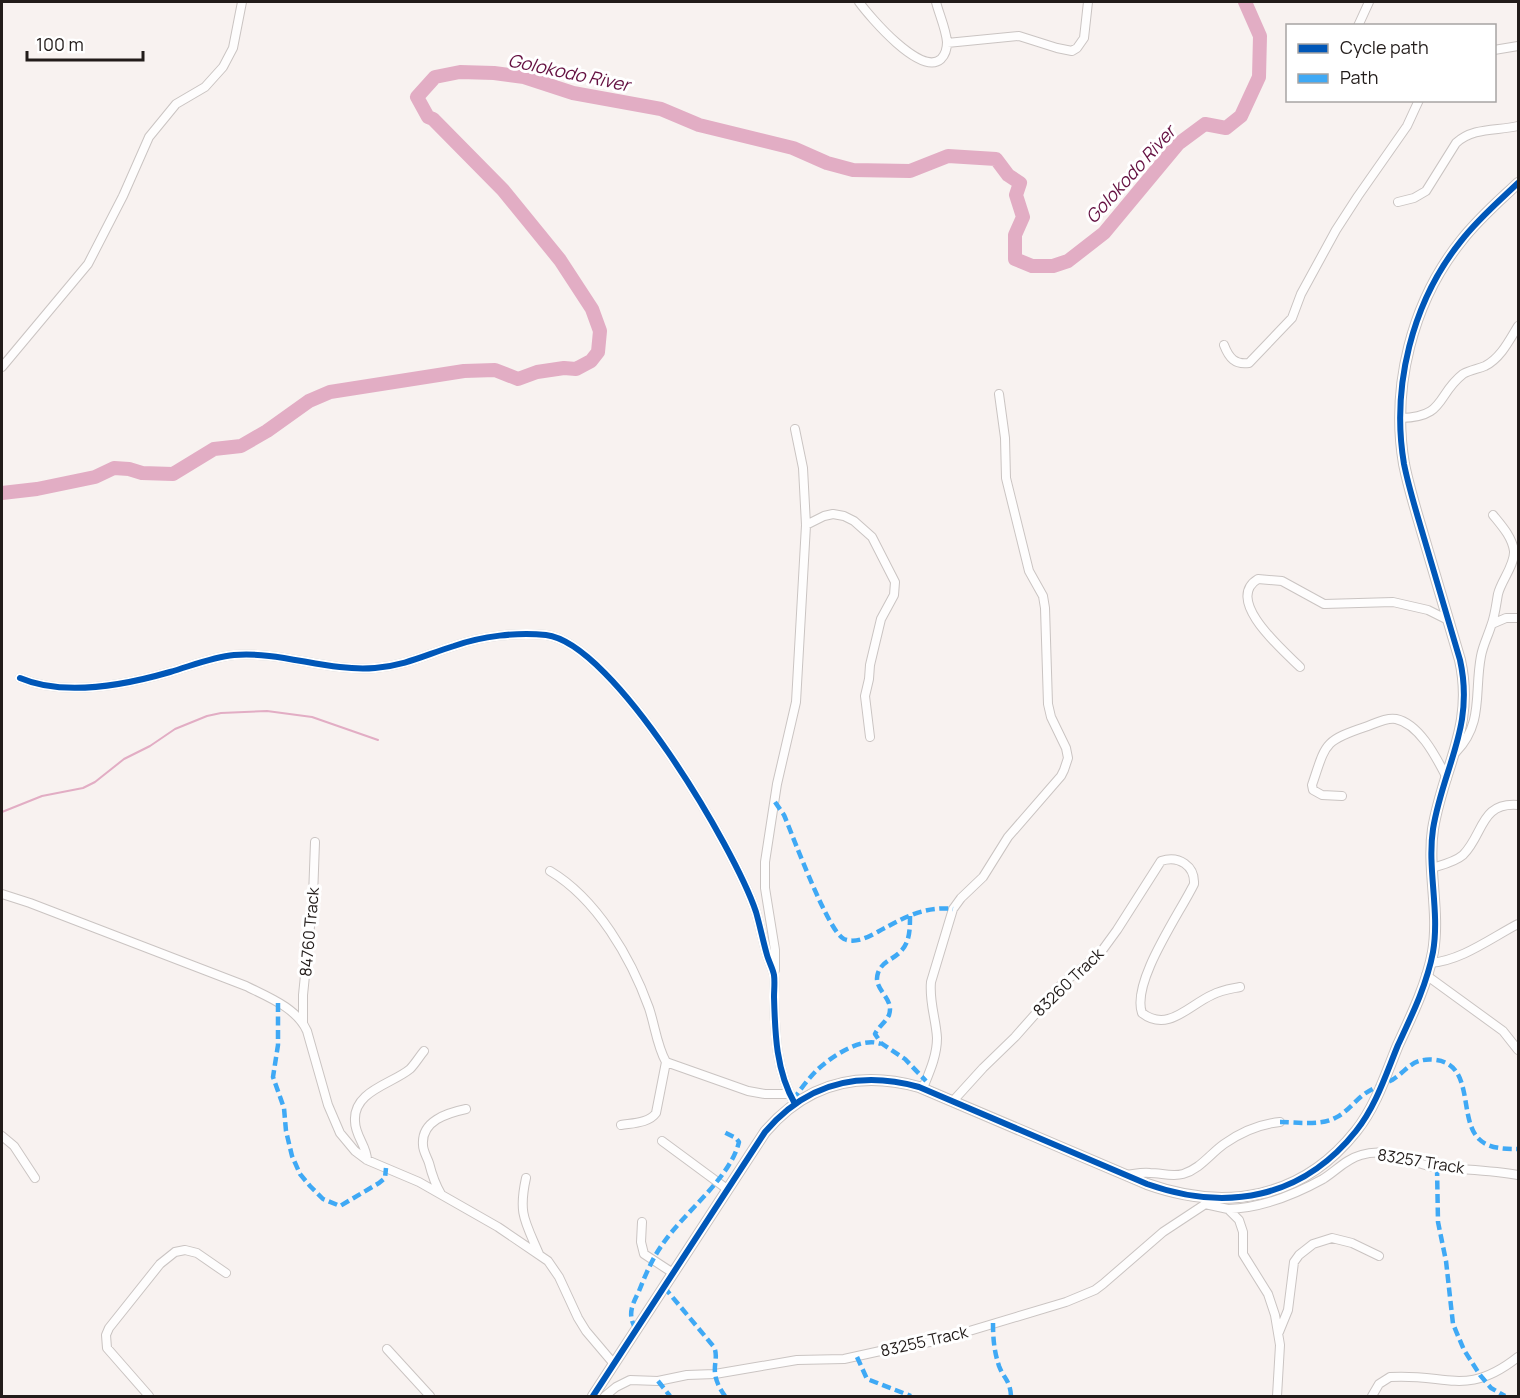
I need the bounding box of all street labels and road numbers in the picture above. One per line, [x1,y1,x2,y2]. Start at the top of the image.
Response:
street label: 84760 Track [294,885,324,978]
street label: 83260 Track [1028,942,1109,1021]
street label: 83257 Track [1376,1143,1467,1179]
street label: 83255 Track [878,1320,971,1362]

